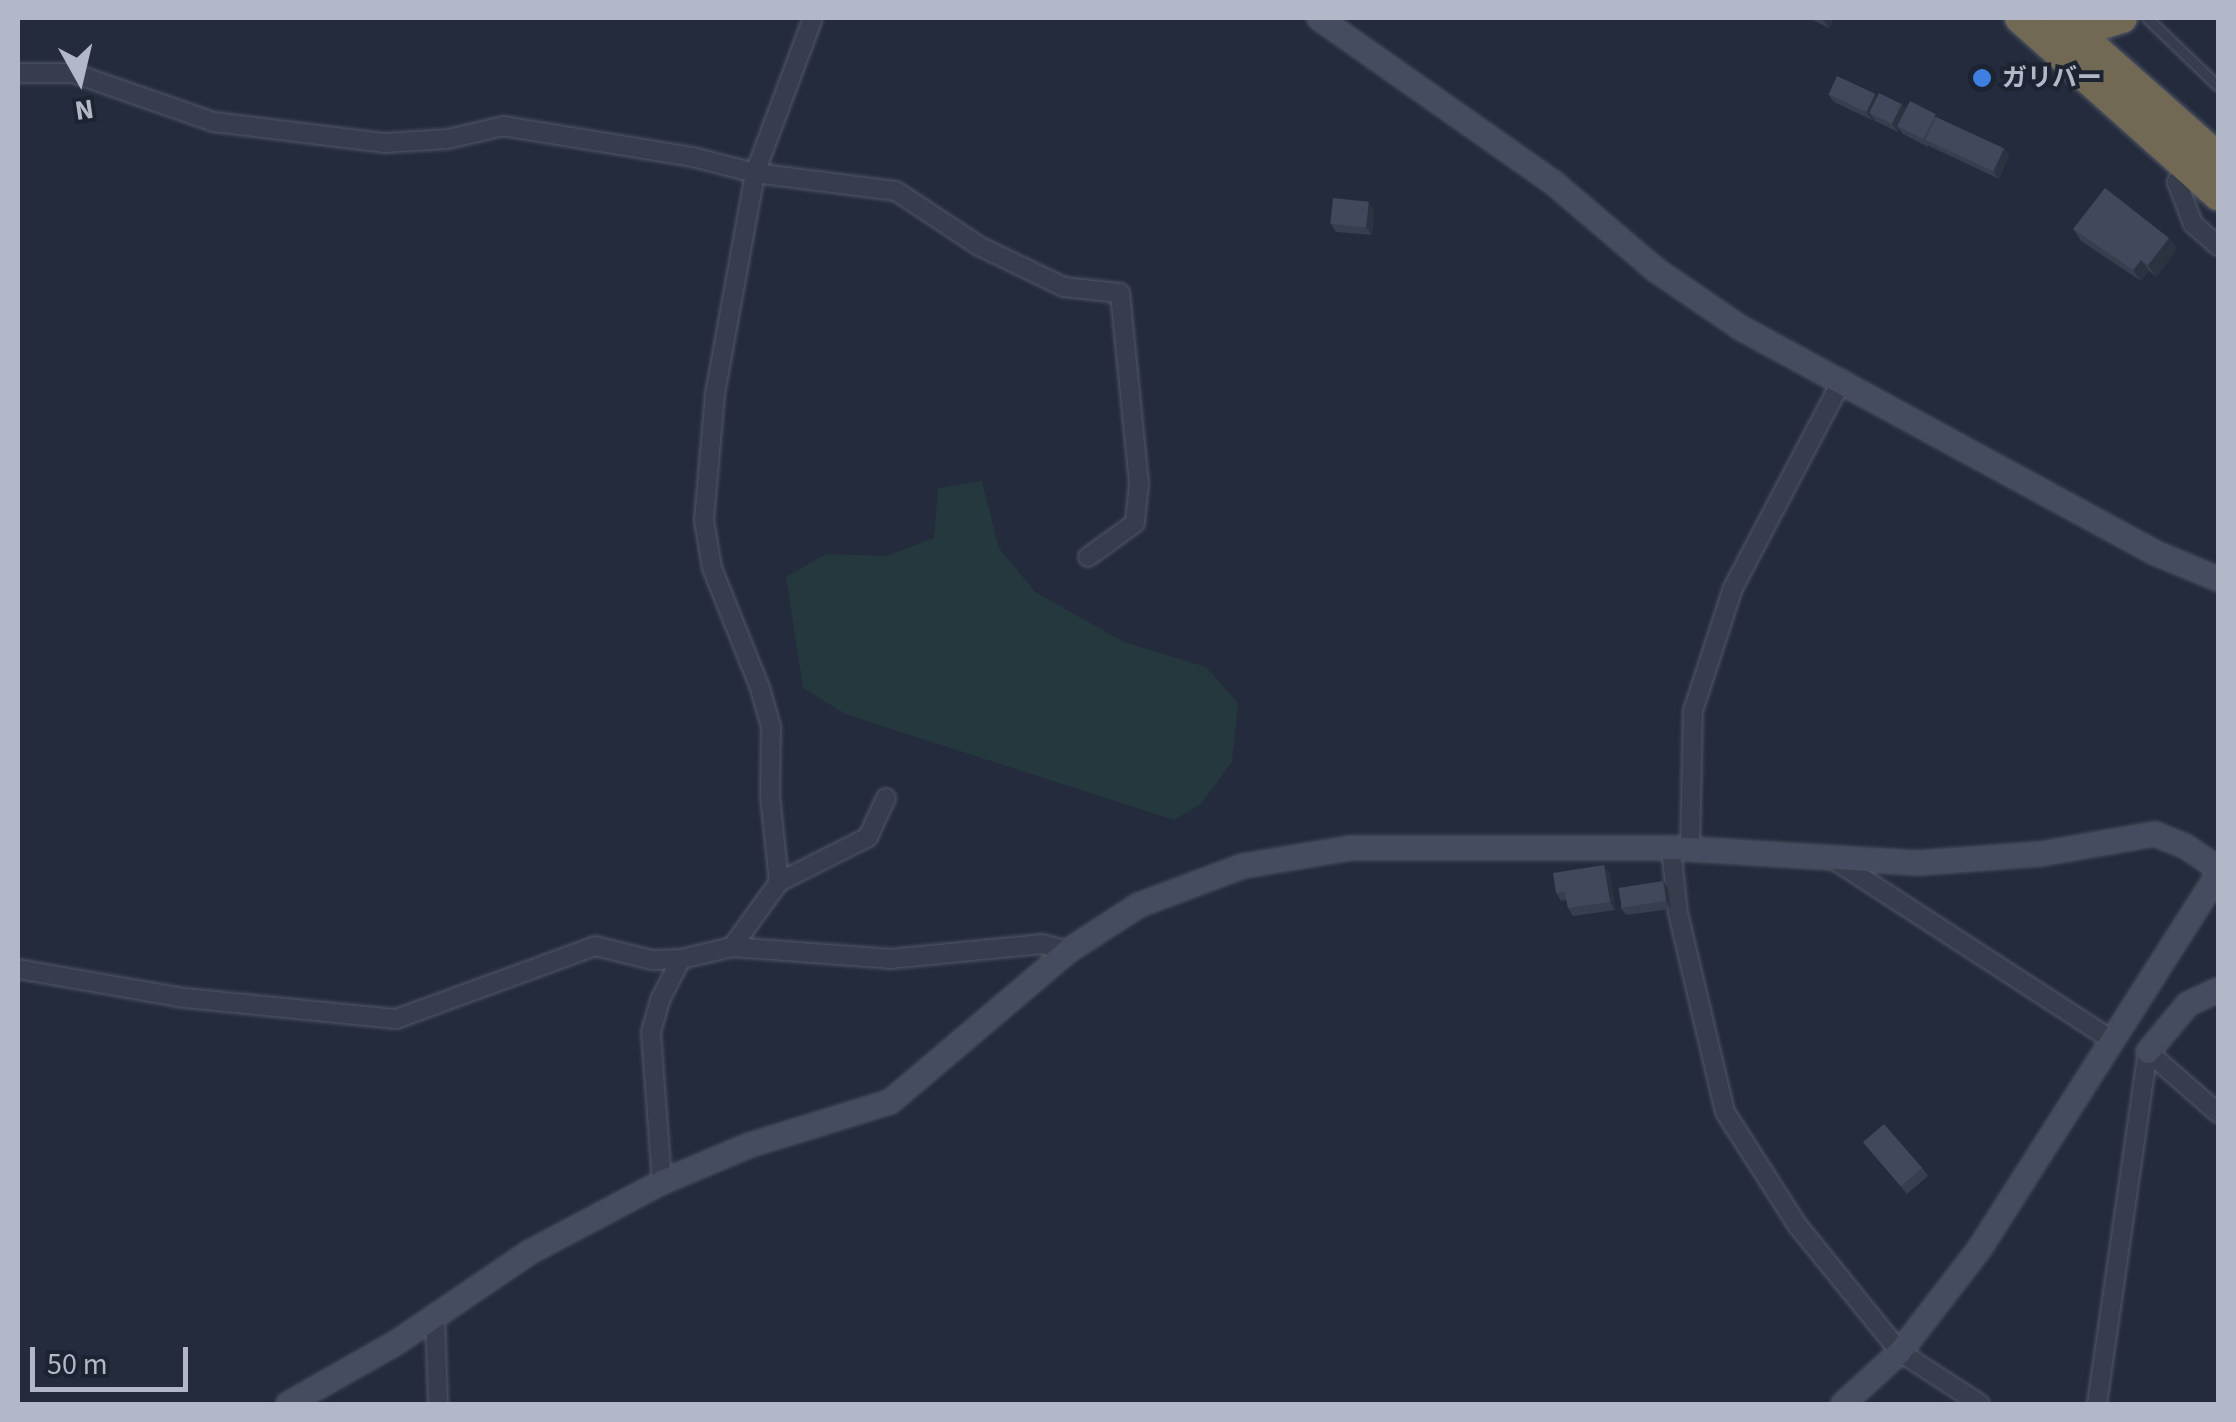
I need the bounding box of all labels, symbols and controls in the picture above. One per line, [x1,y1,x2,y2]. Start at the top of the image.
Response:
north arrow [30,30,130,130]
place label: ガリバー [2002,63,2102,93]
marker: ガリバー [1971,67,1993,89]
text: N [72,89,96,131]
scale bar [35,1327,192,1389]
text: 50 m [47,1343,108,1386]

